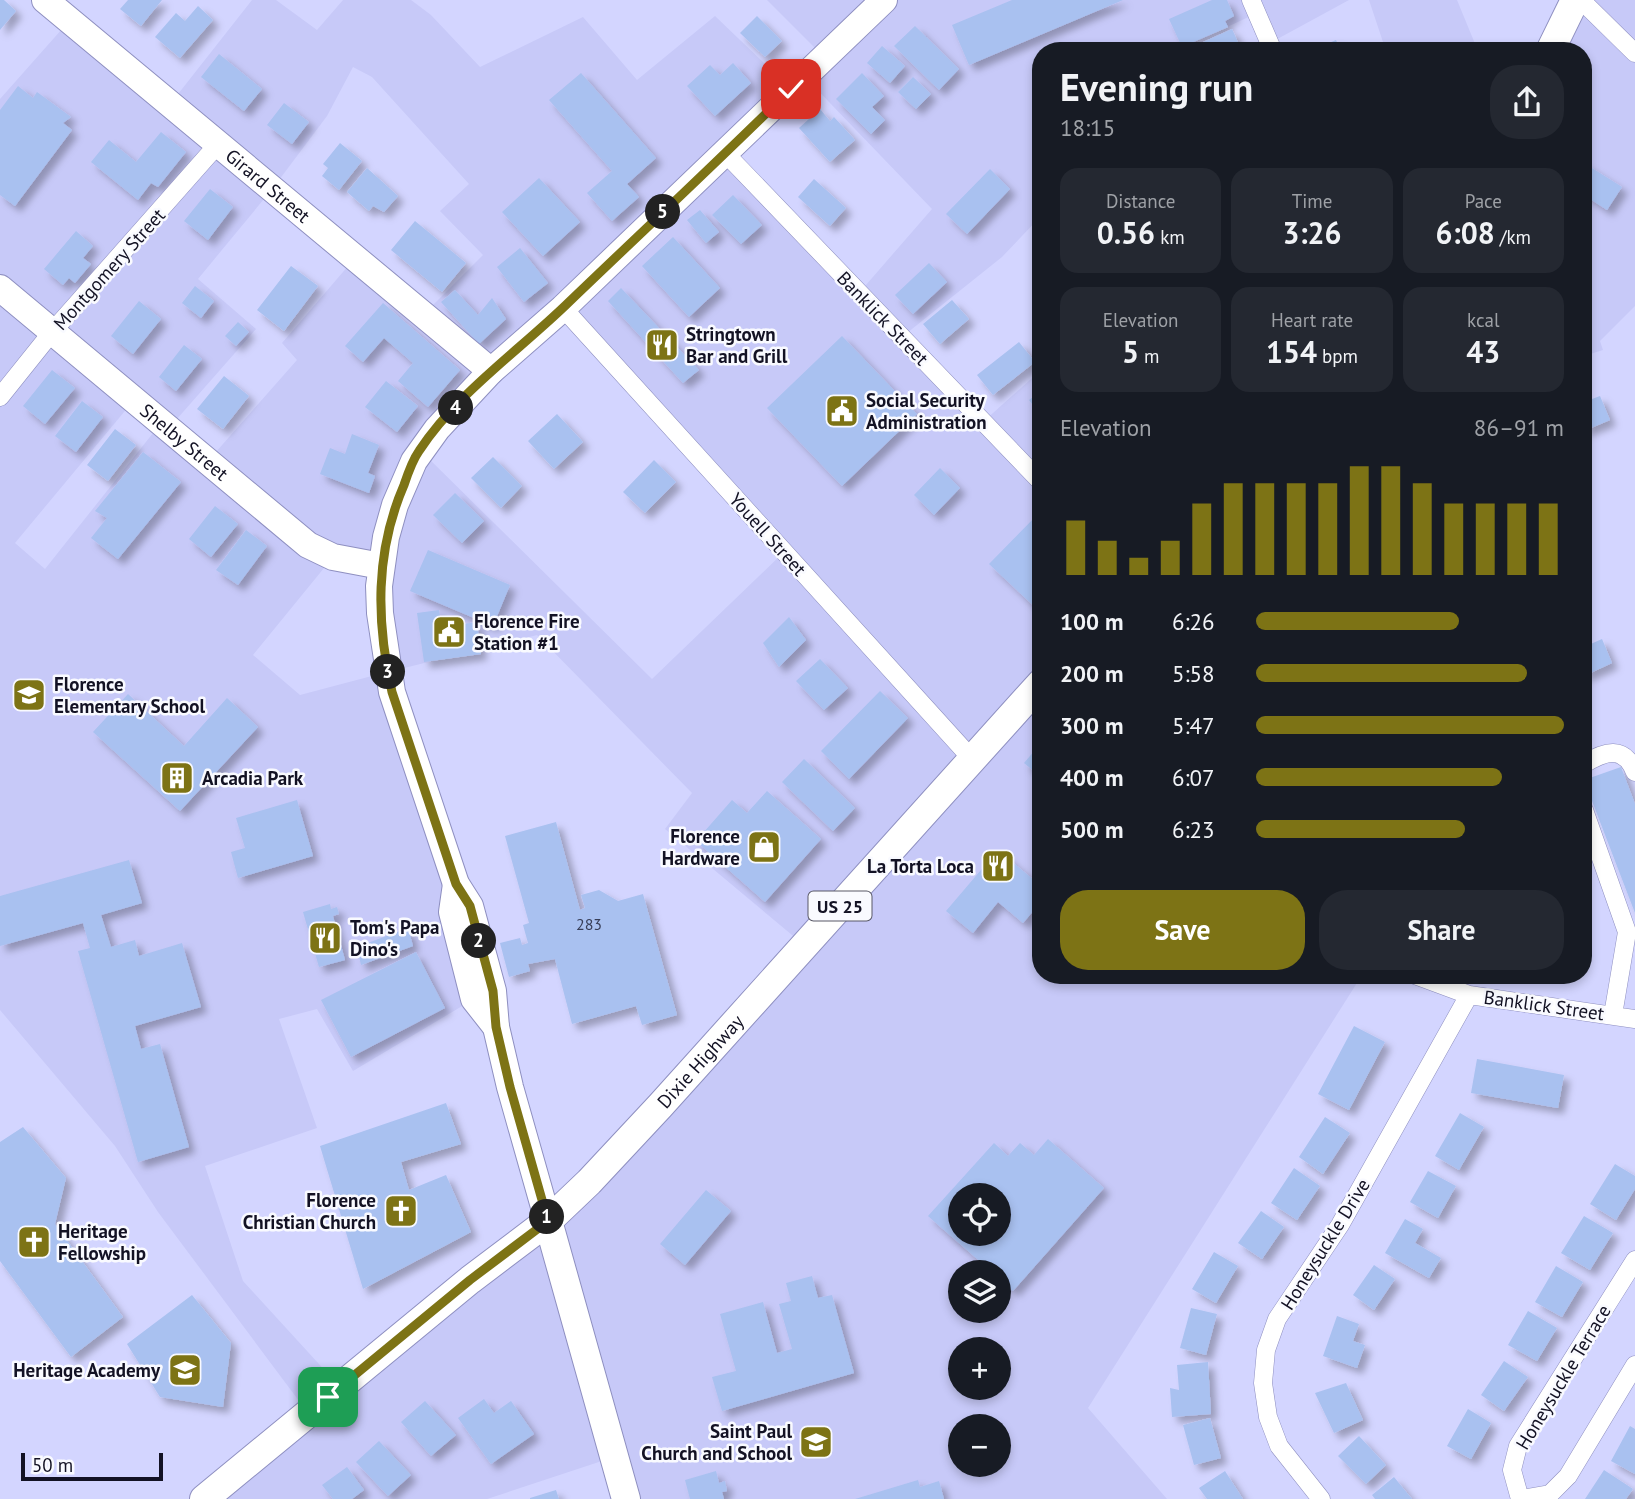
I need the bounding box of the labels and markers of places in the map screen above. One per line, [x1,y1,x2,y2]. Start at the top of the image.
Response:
pin [761,59,821,119]
pin: 5 [646,194,680,230]
place label: Stringtown Bar and Grill [686,322,788,368]
restaurant icon: Stringtown Bar and Grill [643,326,681,364]
place label: Social Security Administration [866,388,987,434]
pin: 4 [438,390,474,426]
public building icon: Social Security Administration [823,392,861,430]
place label: Florence Fire Station #1 [474,609,580,655]
public building icon: Florence Fire Station #1 [430,613,468,651]
pin: 3 [370,654,406,690]
place label: Florence Elementary School [54,672,205,718]
school or university icon: Florence Elementary School [10,676,48,714]
building icon: Arcadia Park [158,759,196,797]
place label: Arcadia Park [202,766,304,790]
place label: Florence Hardware [662,824,740,870]
shop icon: Florence Hardware [745,828,783,866]
restaurant icon: La Torta Loca [979,847,1017,885]
place label: La Torta Loca [867,854,974,878]
place label: Tom's Papa Dino's [350,915,440,961]
restaurant icon: Tom's Papa Dino's [306,919,344,957]
pin: 2 [462,923,496,958]
place label: Florence Christian Church [243,1188,376,1234]
church icon: Florence Christian Church [382,1192,420,1230]
pin: 1 [530,1200,564,1234]
place label: Heritage Fellowship [58,1219,146,1265]
church icon: Heritage Fellowship [15,1223,53,1261]
school or university icon: Heritage Academy [166,1351,204,1389]
place label: Heritage Academy [13,1358,161,1382]
pin [298,1367,358,1427]
place label: Saint Paul Church and School [641,1419,792,1465]
school or university icon: Saint Paul Church and School [797,1423,835,1461]

